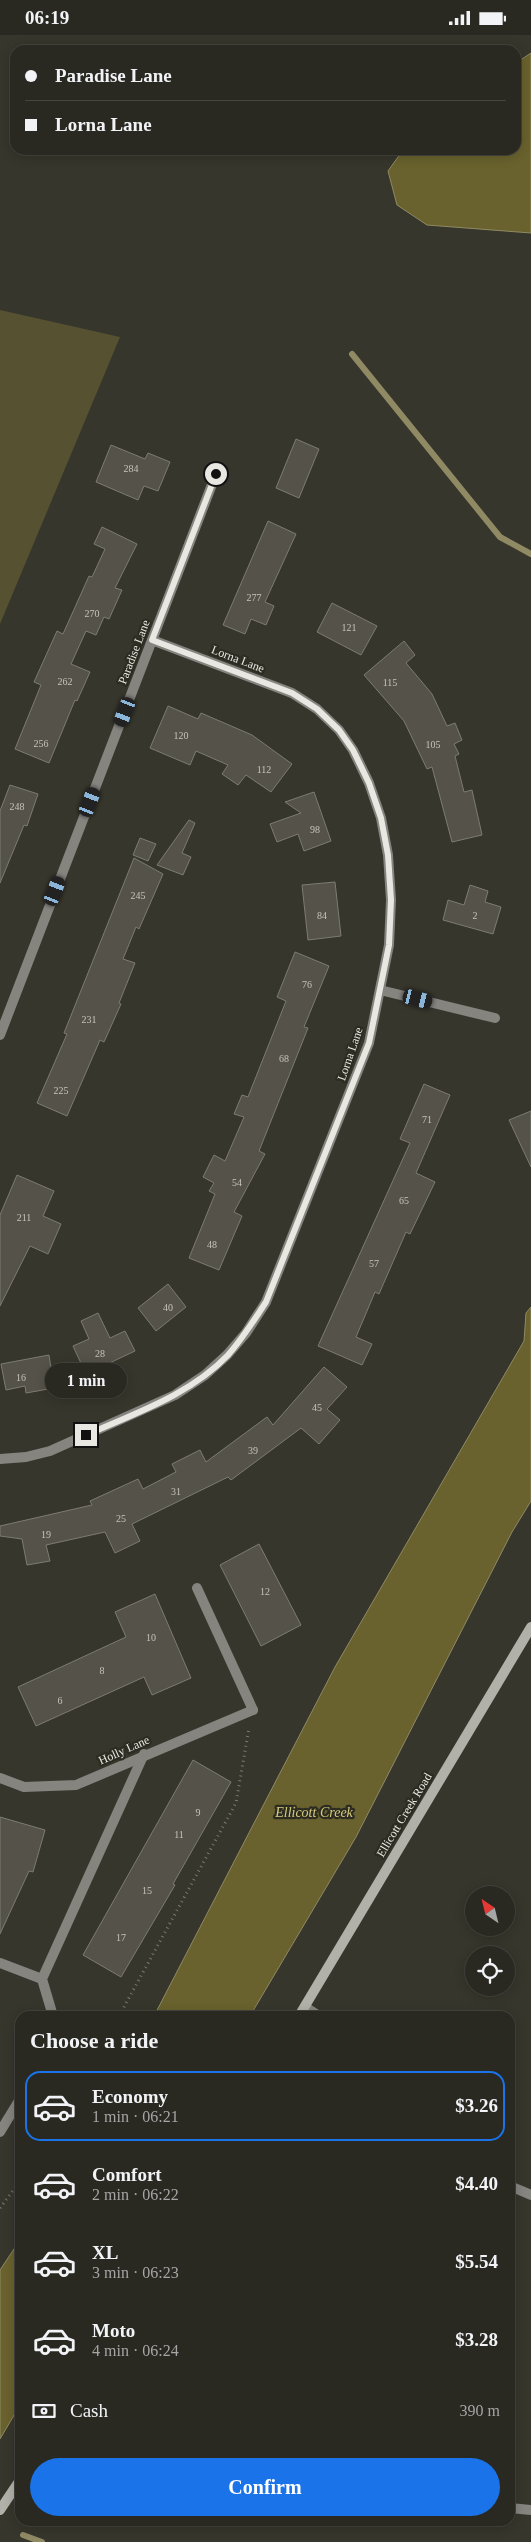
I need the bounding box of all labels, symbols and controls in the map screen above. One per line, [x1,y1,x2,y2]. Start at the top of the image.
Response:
text: 06:19 [25,7,69,28]
text: Paradise Lane [55,65,172,86]
text: Lorna Lane [55,114,152,135]
house number: 284 [124,463,139,474]
route start [205,463,227,485]
house number: 277 [247,592,262,603]
house number: 270 [85,608,100,619]
street label: Paradise Lane [115,618,153,686]
house number: 121 [342,622,357,633]
street label: Lorna Lane [210,642,266,676]
house number: 262 [58,676,73,687]
house number: 115 [383,677,397,688]
car [112,695,137,729]
house number: 120 [174,730,189,741]
house number: 256 [34,738,49,749]
house number: 105 [426,739,441,750]
house number: 112 [257,764,271,775]
car [77,785,102,819]
house number: 248 [10,801,25,812]
house number: 98 [310,824,320,835]
car [42,874,67,908]
house number: 245 [131,890,146,901]
house number: 84 [317,910,327,921]
house number: 2 [473,910,478,921]
house number: 76 [302,979,312,990]
car [401,988,434,1010]
house number: 231 [82,1014,97,1025]
street label: Lorna Lane [334,1025,366,1083]
house number: 68 [279,1053,289,1064]
house number: 225 [54,1085,69,1096]
house number: 71 [422,1114,432,1125]
house number: 54 [232,1177,242,1188]
house number: 65 [399,1195,409,1206]
house number: 211 [17,1212,31,1223]
house number: 48 [207,1239,217,1250]
house number: 57 [369,1258,379,1269]
house number: 40 [163,1302,173,1313]
house number: 28 [95,1348,105,1359]
callout: 1 min [45,1363,127,1397]
house number: 16 [16,1372,26,1383]
text: 1 min [67,1372,105,1389]
house number: 45 [312,1402,322,1413]
route end [75,1424,97,1446]
house number: 39 [248,1445,258,1456]
house number: 31 [171,1486,181,1497]
house number: 25 [116,1513,126,1524]
house number: 19 [41,1529,51,1540]
house number: 12 [260,1586,270,1597]
house number: 10 [146,1632,156,1643]
house number: 8 [100,1665,105,1676]
house number: 6 [58,1695,63,1706]
street label: Holly Lane [96,1733,152,1767]
street label: Ellicott Creek Road [373,1771,435,1859]
water label: Ellicott Creek [274,1805,354,1820]
house number: 9 [196,1807,201,1818]
house number: 11 [174,1829,184,1840]
house number: 15 [142,1885,152,1896]
north arrow [465,1886,515,1936]
map controls [465,1886,515,1996]
house number: 17 [116,1932,126,1943]
button: locate [465,1946,515,1996]
text: Choose a ride [30,2028,158,2053]
icon: car [32,2084,77,2129]
text: Economy [92,2086,168,2107]
text: $3.26 [455,2095,498,2116]
text: 1 min · 06:21 [92,2108,179,2125]
icon: car [32,2162,77,2207]
text: Comfort [92,2164,162,2185]
text: $4.40 [455,2173,498,2194]
text: 2 min · 06:22 [92,2186,179,2203]
icon: car [32,2240,77,2285]
text: XL [92,2242,118,2263]
text: $5.54 [455,2251,498,2272]
text: 3 min · 06:23 [92,2264,179,2281]
icon: car [32,2318,77,2363]
text: Moto [92,2320,135,2341]
text: $3.28 [455,2329,498,2350]
text: 4 min · 06:24 [92,2342,179,2359]
icon: cash [30,2397,58,2425]
text: Cash [70,2400,108,2421]
text: 390 m [460,2402,500,2419]
button: Confirm [30,2458,500,2516]

